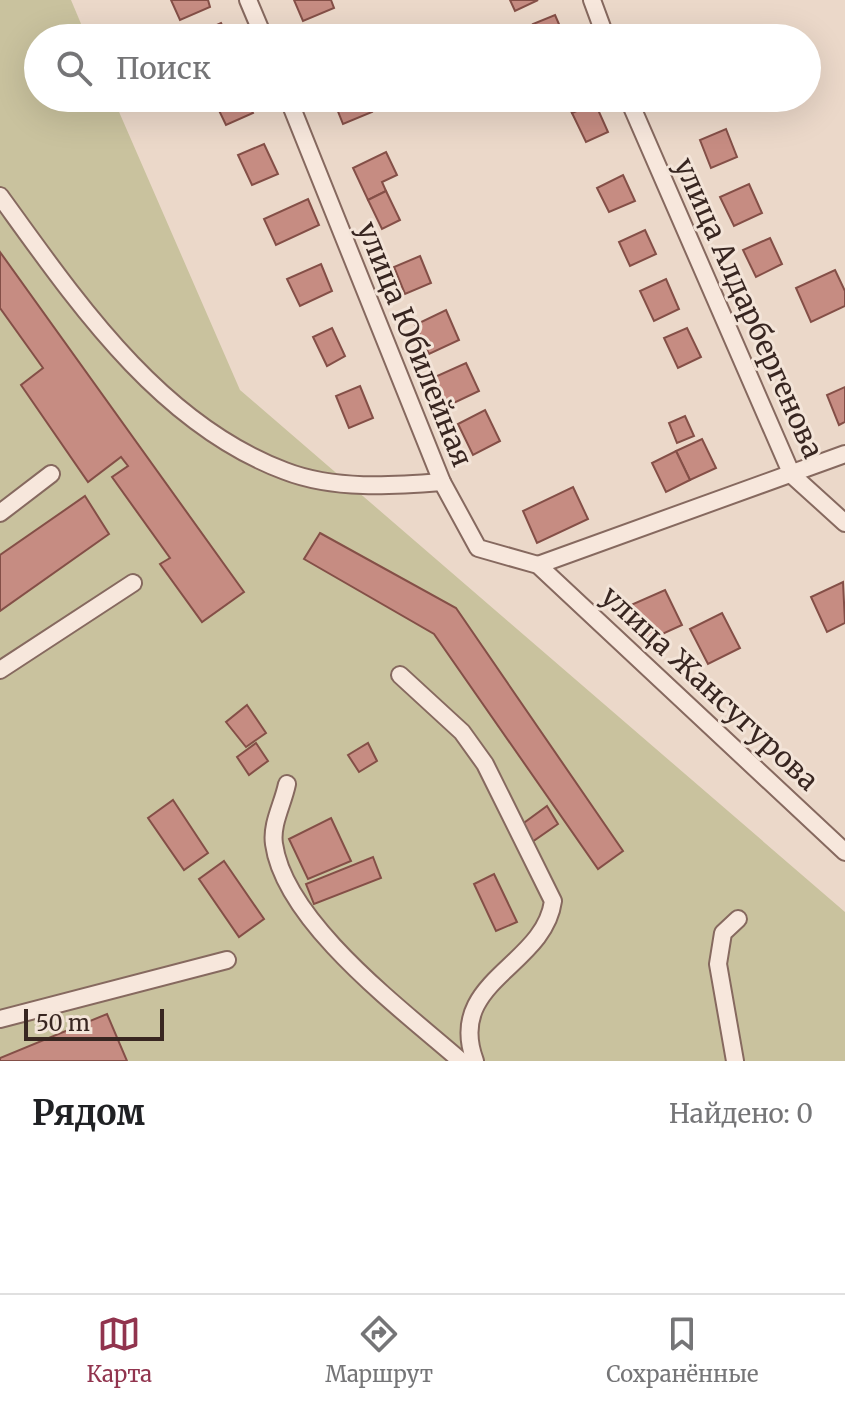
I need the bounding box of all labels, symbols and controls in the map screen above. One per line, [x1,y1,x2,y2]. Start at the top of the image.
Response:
search box [24,24,821,112]
icon: search [52,46,96,90]
text: Поиск [116,49,211,87]
street label: улица Алдарбергенова [666,152,832,464]
street label: улица Юбилейная [349,216,481,472]
street label: улица Жансугурова [594,578,826,798]
scale bar [24,1005,164,1041]
text: 50 m [36,1009,90,1037]
text: Рядом [32,1092,145,1134]
text: Найдено: 0 [669,1097,813,1130]
tab: Карта [87,1312,152,1388]
tab: Маршрут [325,1312,433,1388]
tab: Сохранённые [606,1312,758,1388]

